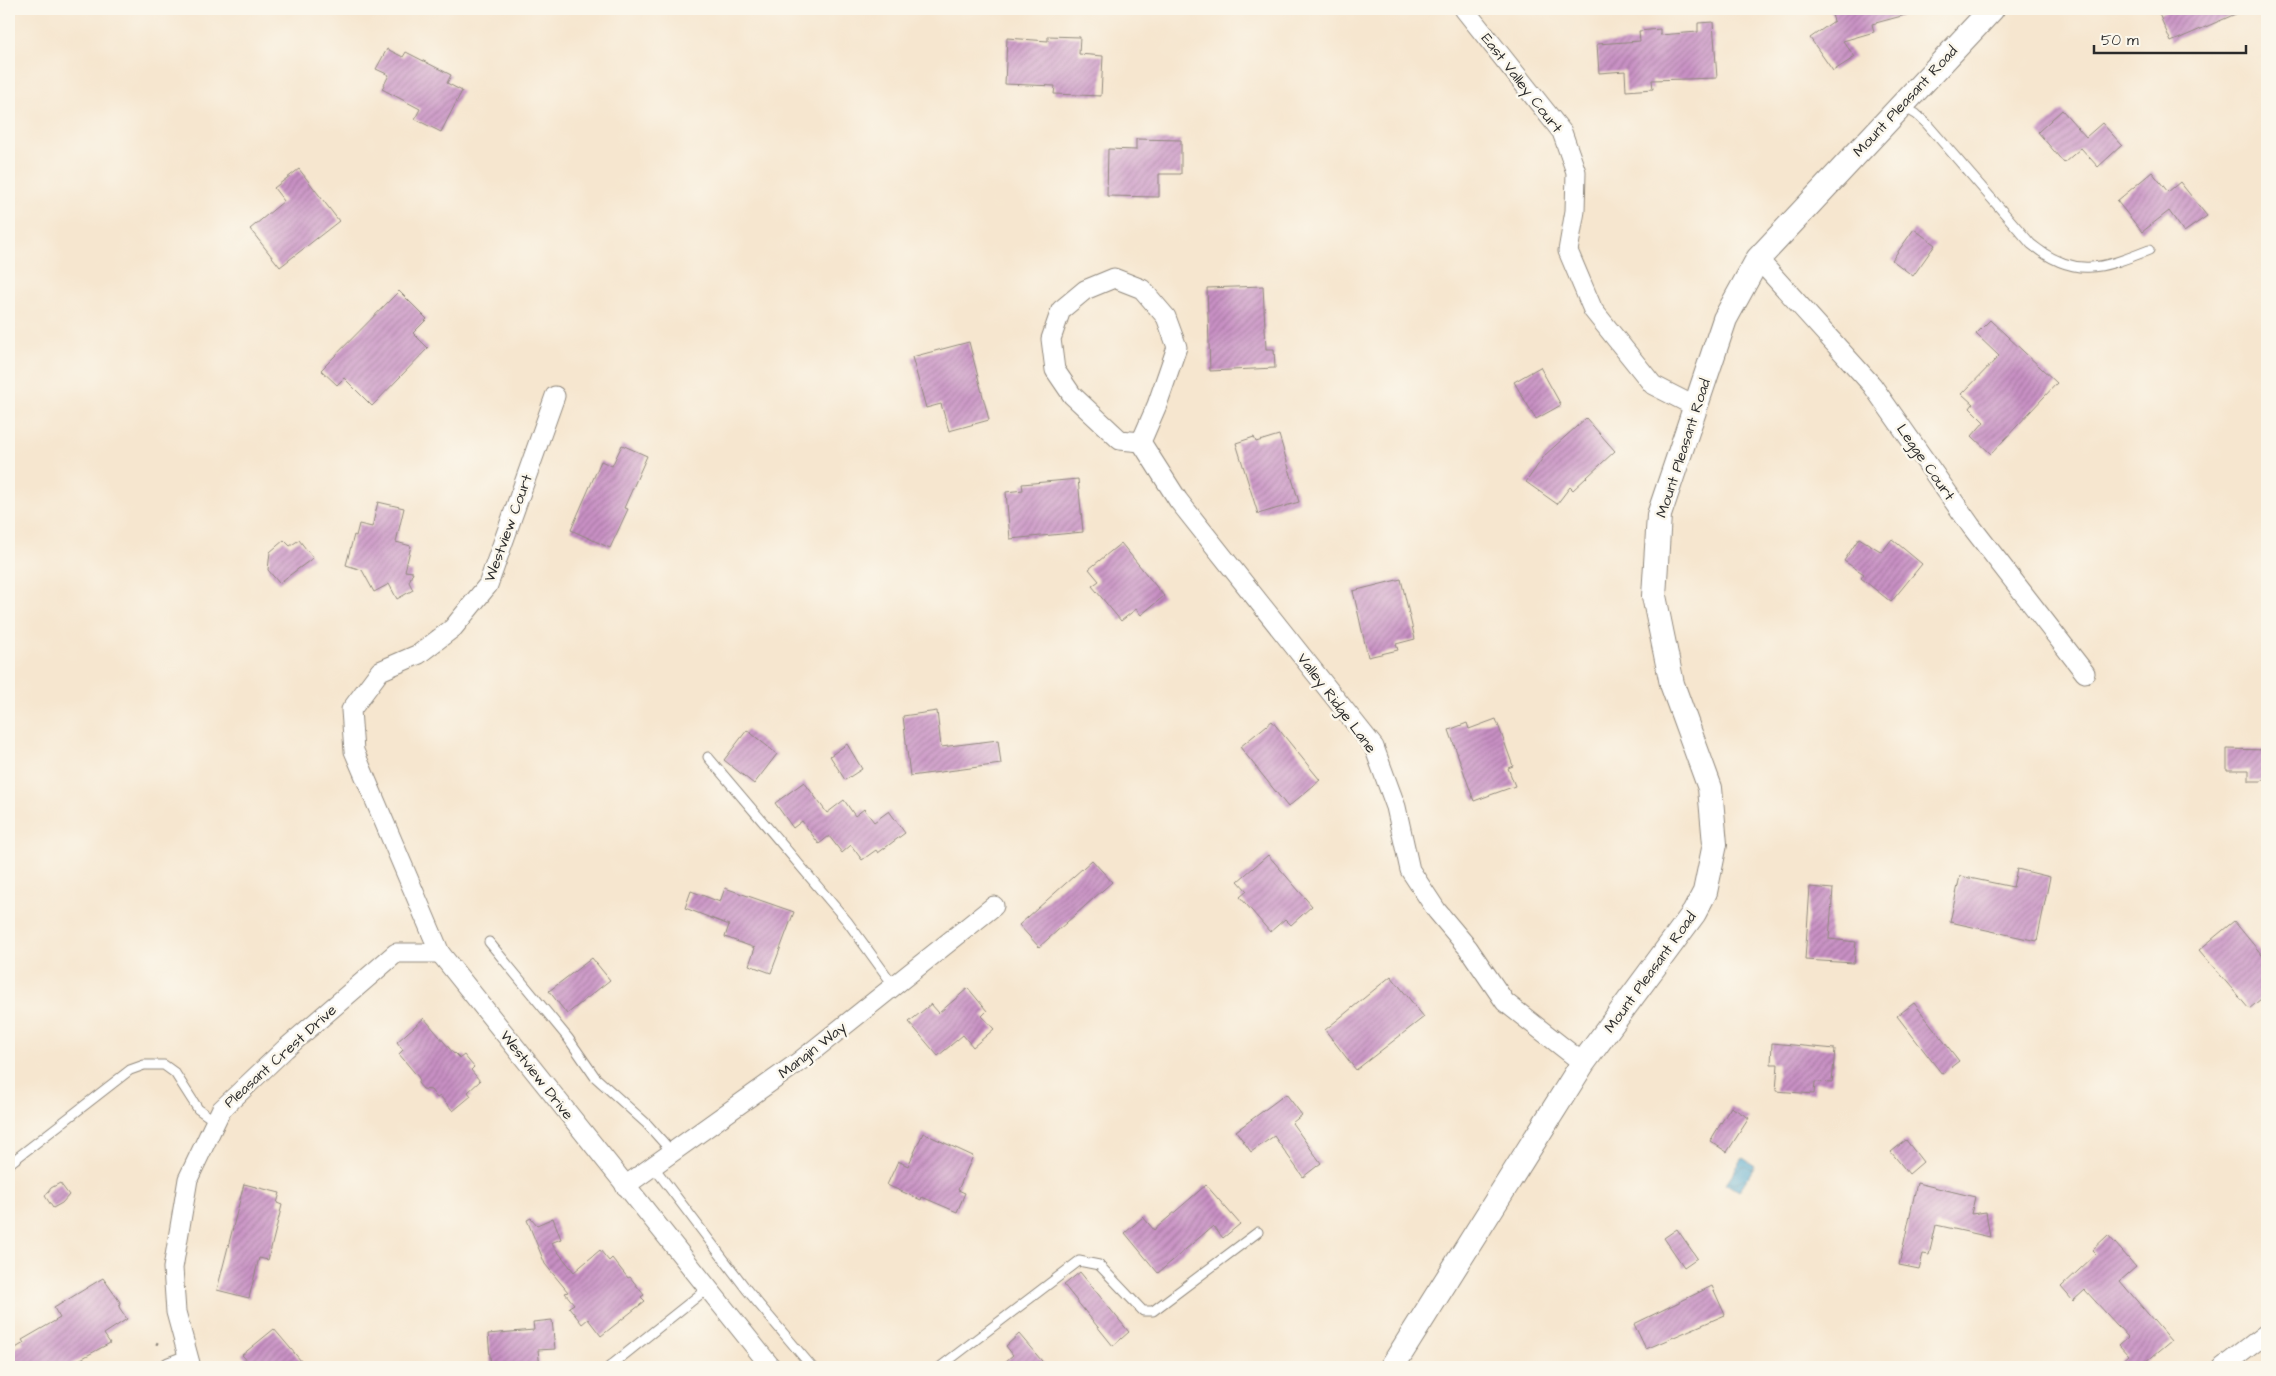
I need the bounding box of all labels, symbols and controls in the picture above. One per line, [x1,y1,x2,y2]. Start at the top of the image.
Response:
scale bar [2094,22,2246,54]
street label: East Valley Court [1475,29,1567,138]
text: 50 m [2101,30,2139,51]
street label: Mount Pleasant Road [1848,41,1963,161]
street label: Mount Pleasant Road [1651,376,1716,520]
street label: Legge Court [1891,420,1960,505]
street label: Westview Court [479,471,538,585]
street label: Valley Ridge Lane [1291,649,1381,758]
street label: Mount Pleasant Road [1599,907,1702,1037]
street label: Pleasant Crest Drive [219,1000,341,1113]
street label: Mangin Way [774,1017,851,1084]
street label: Westview Drive [495,1026,578,1124]

